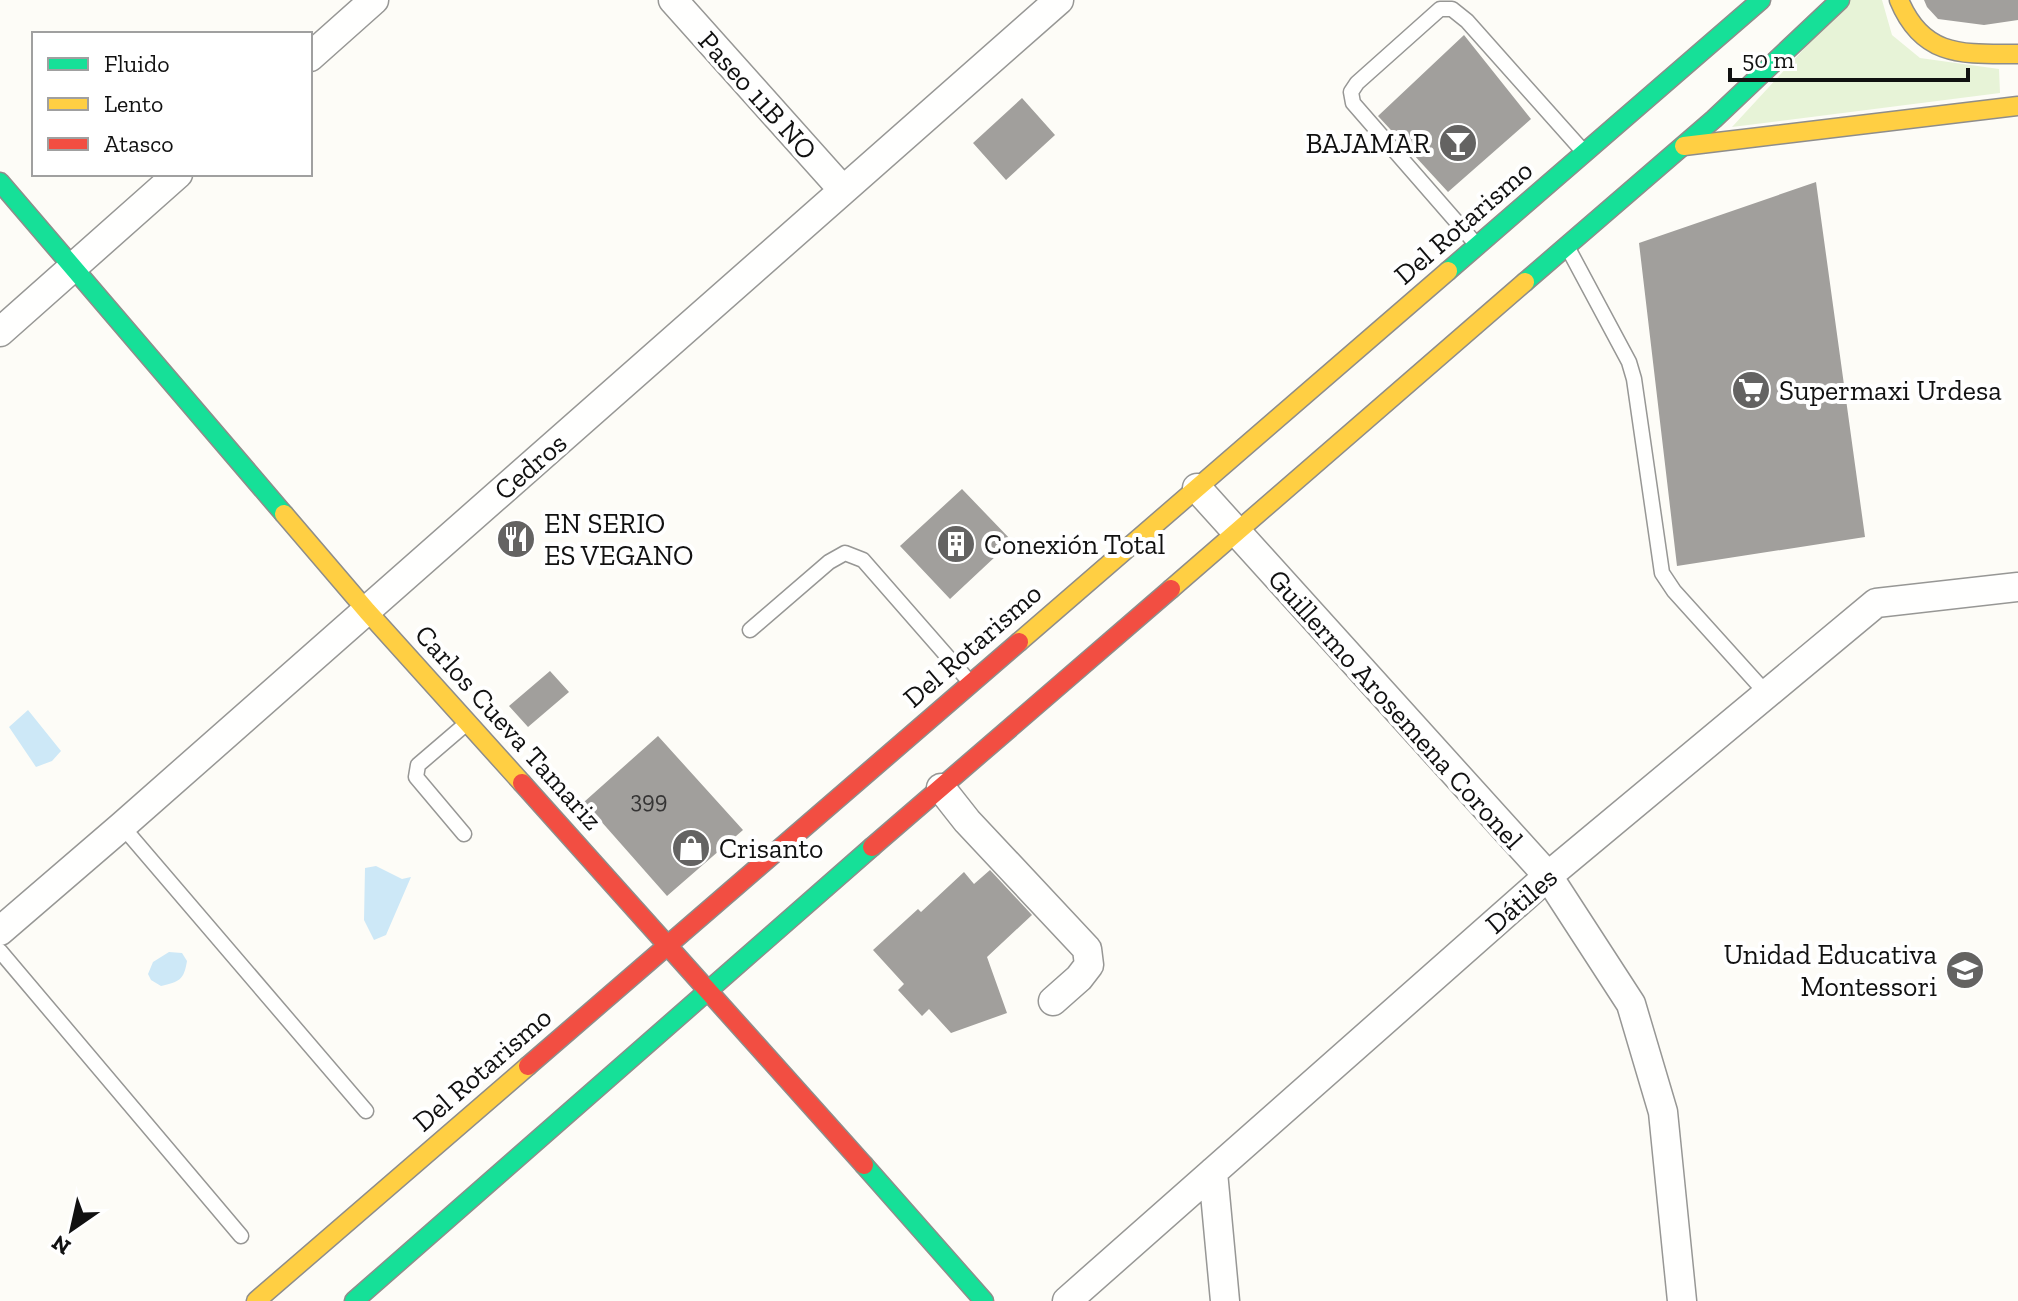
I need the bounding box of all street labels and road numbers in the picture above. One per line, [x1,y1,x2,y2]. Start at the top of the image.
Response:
street label: Paseo 11B NO [691,24,824,166]
street label: Del Rotarismo [1387,153,1539,291]
street label: Cedros [487,426,573,507]
street label: Guillermo Arosemena Coronel [1261,563,1530,856]
street label: Del Rotarismo [896,576,1048,714]
street label: Carlos Cueva Tamariz [408,618,609,836]
street label: Dátiles [1479,860,1564,940]
street label: Del Rotarismo [406,1000,558,1138]

